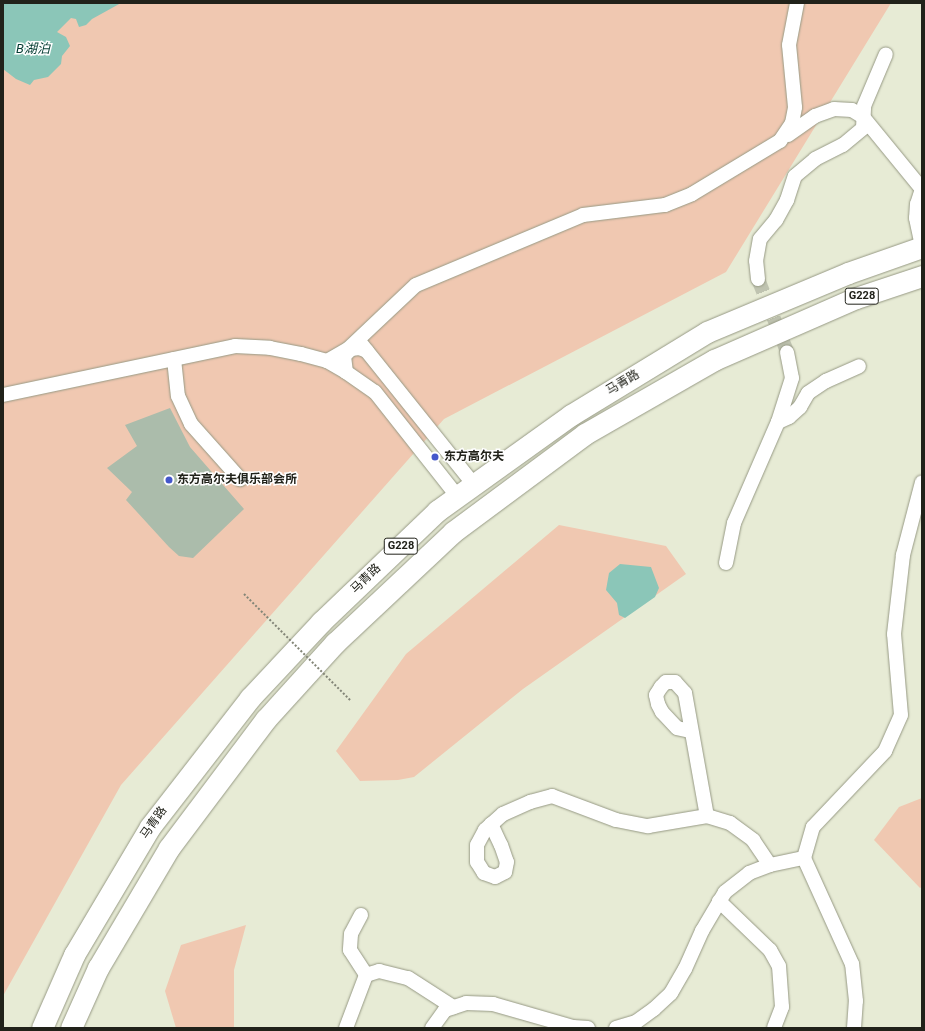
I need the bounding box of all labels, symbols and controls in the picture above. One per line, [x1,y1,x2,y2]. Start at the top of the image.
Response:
water label: B湖泊 [16,41,50,57]
road number: G228 [844,287,880,305]
street label: 马青路 [604,368,642,398]
place label: 东方高尔夫 [444,450,504,464]
marker: 东方高尔夫 [429,451,441,463]
place label: 东方高尔夫俱乐部会所 [177,473,297,487]
marker: 东方高尔夫俱乐部会所 [164,475,174,485]
road number: G228 [383,537,419,555]
street label: 马青路 [348,561,384,597]
street label: 马青路 [138,804,170,842]

